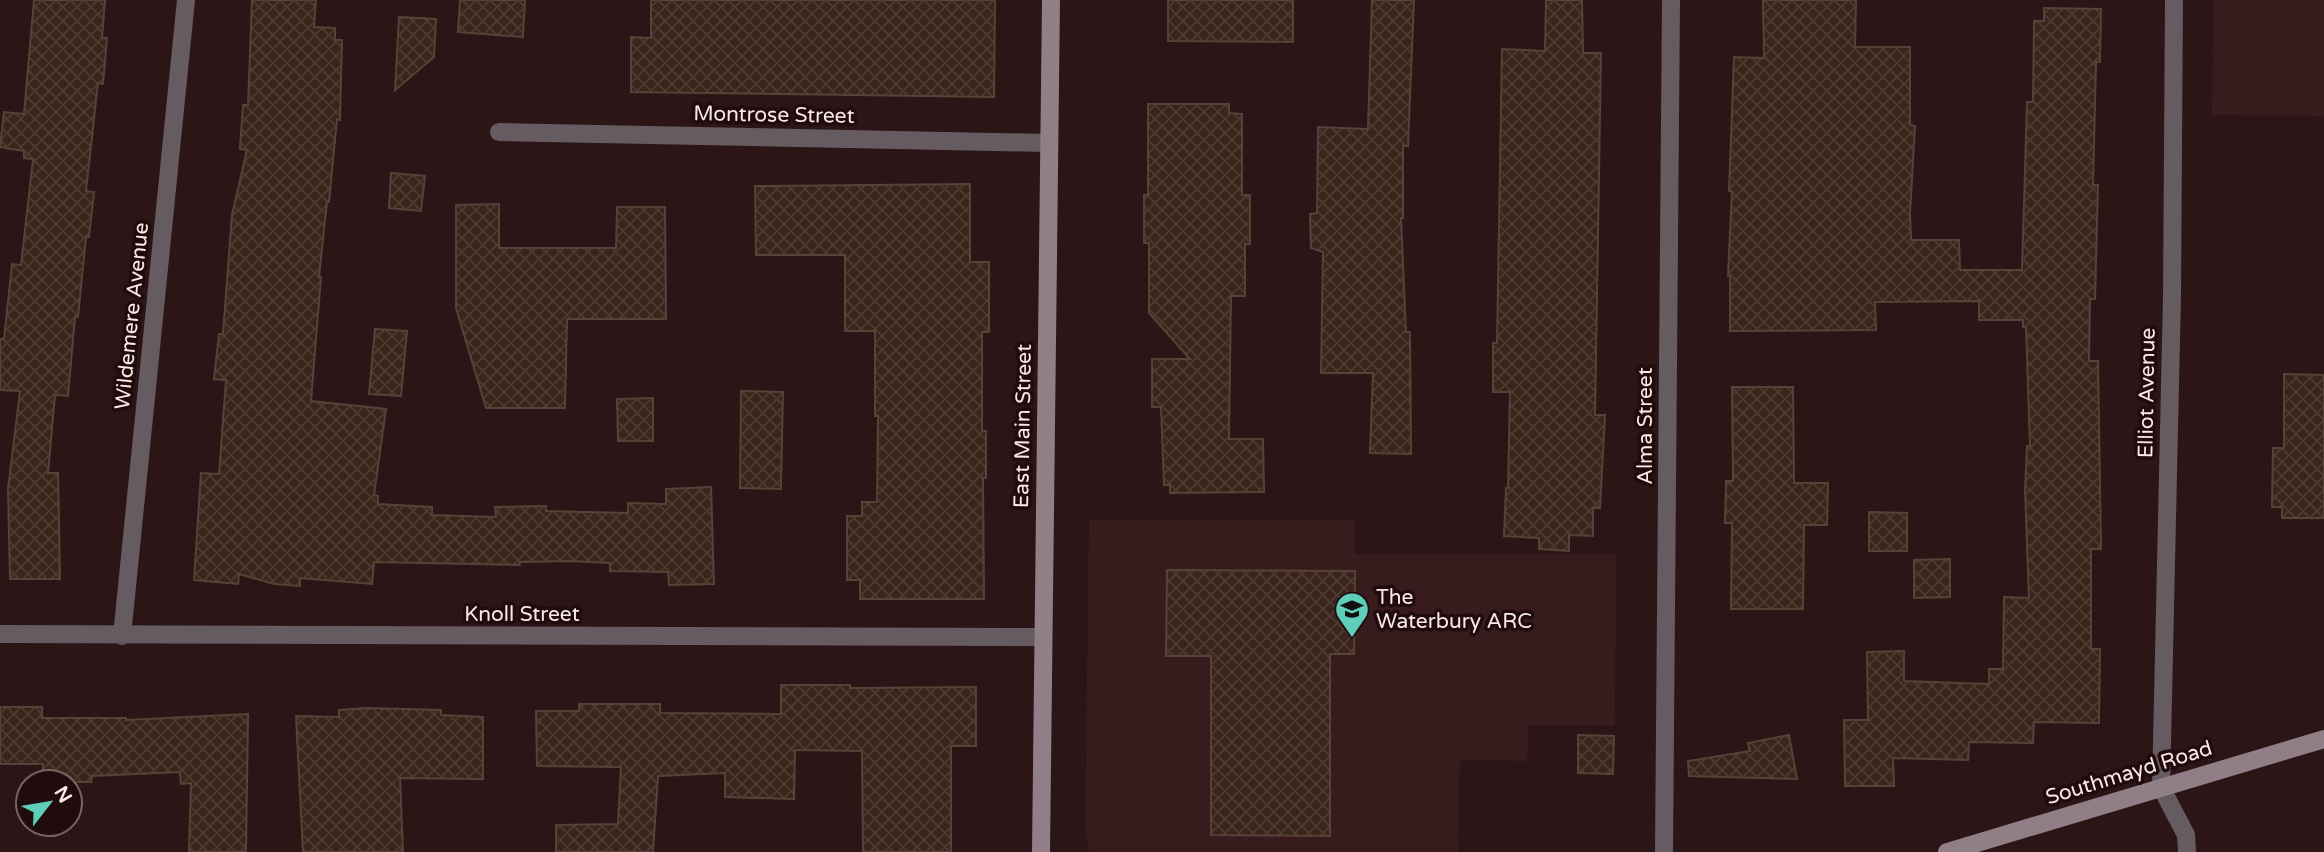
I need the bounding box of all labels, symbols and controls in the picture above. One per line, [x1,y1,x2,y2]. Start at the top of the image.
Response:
street label: Montrose Street [693,101,855,129]
street label: Wildemere Avenue [110,221,154,411]
street label: Elliot Avenue [2133,327,2161,458]
street label: East Main Street [1009,344,1037,508]
street label: Alma Street [1633,367,1658,485]
place label: The Waterbury ARC [1376,585,1532,634]
school or university icon: The Waterbury ARC [1333,590,1371,639]
street label: Knoll Street [464,602,580,627]
street label: Southmayd Road [2043,736,2215,810]
north arrow [14,768,84,838]
text: N [49,783,76,807]

